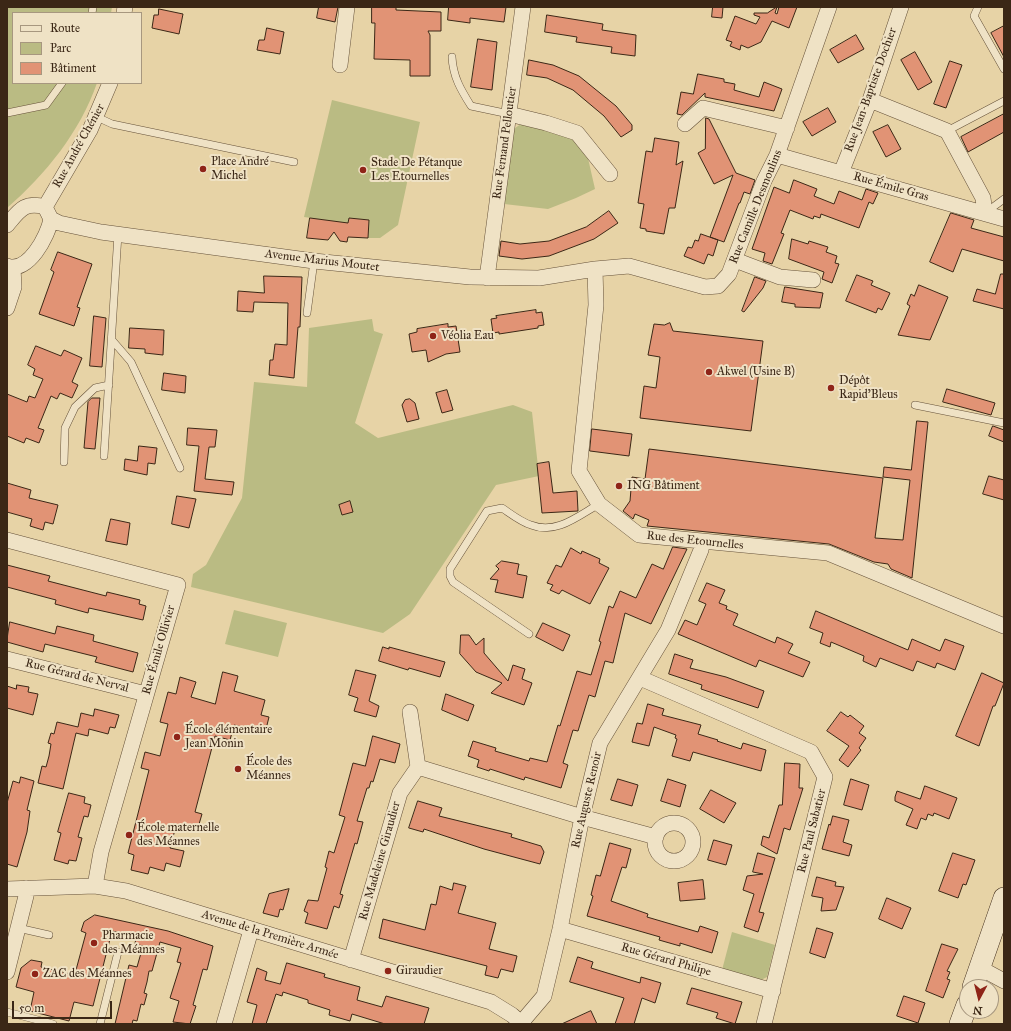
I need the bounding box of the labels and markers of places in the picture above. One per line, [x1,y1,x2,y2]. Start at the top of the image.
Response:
place label: Place André Michel [211,155,269,183]
place label: Stade De Pétanque Les Etournelles [371,156,462,184]
marker: Place André Michel [198,164,208,174]
marker: Stade De Pétanque Les Etournelles [358,165,368,175]
place label: Véolia Eau [441,329,494,343]
marker: Véolia Eau [428,331,438,341]
place label: Akwel (Usine B) [717,365,795,379]
marker: Akwel (Usine B) [704,367,714,377]
place label: Dépôt Rapid'Bleus [839,374,898,402]
marker: Dépôt Rapid'Bleus [826,383,836,393]
place label: ING Bâtiment [627,479,700,493]
marker: ING Bâtiment [614,481,624,491]
place label: École élémentaire Jean Monin [185,723,272,751]
marker: École élémentaire Jean Monin [172,732,182,742]
place label: École des Méannes [246,755,292,783]
marker: École des Méannes [233,764,243,774]
place label: École maternelle des Méannes [137,821,219,849]
marker: École maternelle des Méannes [124,830,134,840]
place label: Pharmacie des Méannes [102,929,165,957]
marker: Pharmacie des Méannes [89,938,99,948]
place label: Giraudier [396,964,443,978]
marker: Giraudier [383,966,393,976]
place label: ZAC des Méannes [43,967,132,981]
marker: ZAC des Méannes [30,969,40,979]

